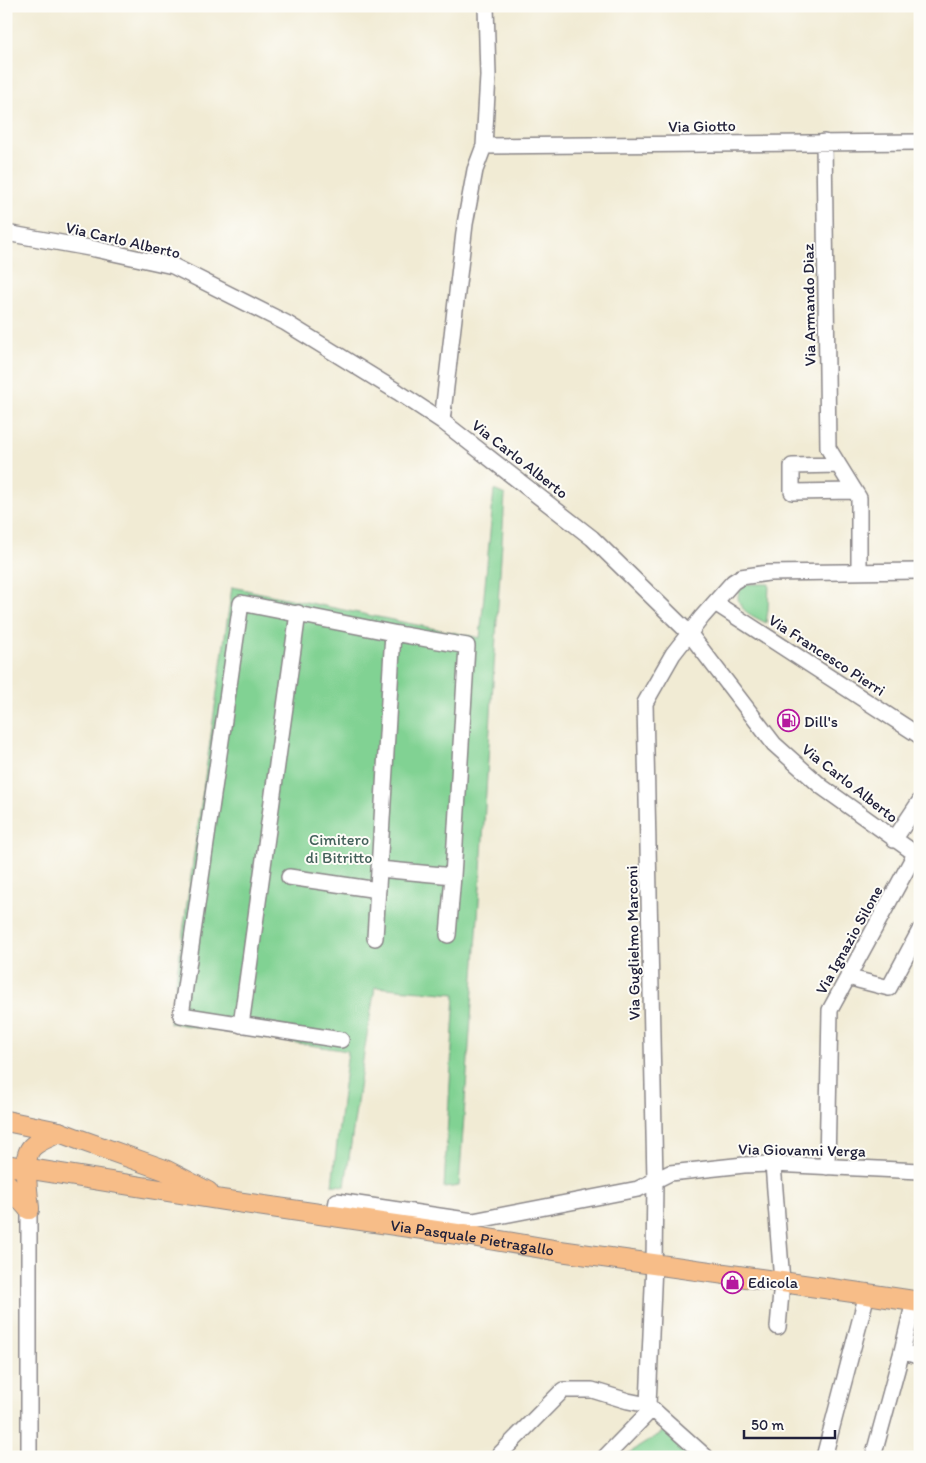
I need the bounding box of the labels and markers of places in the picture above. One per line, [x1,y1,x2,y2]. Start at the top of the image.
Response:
fuel station icon: Dill's [776,709,800,733]
place label: Dill's [804,712,838,731]
shop icon: Edicola [720,1270,744,1294]
place label: Edicola [748,1273,799,1292]

